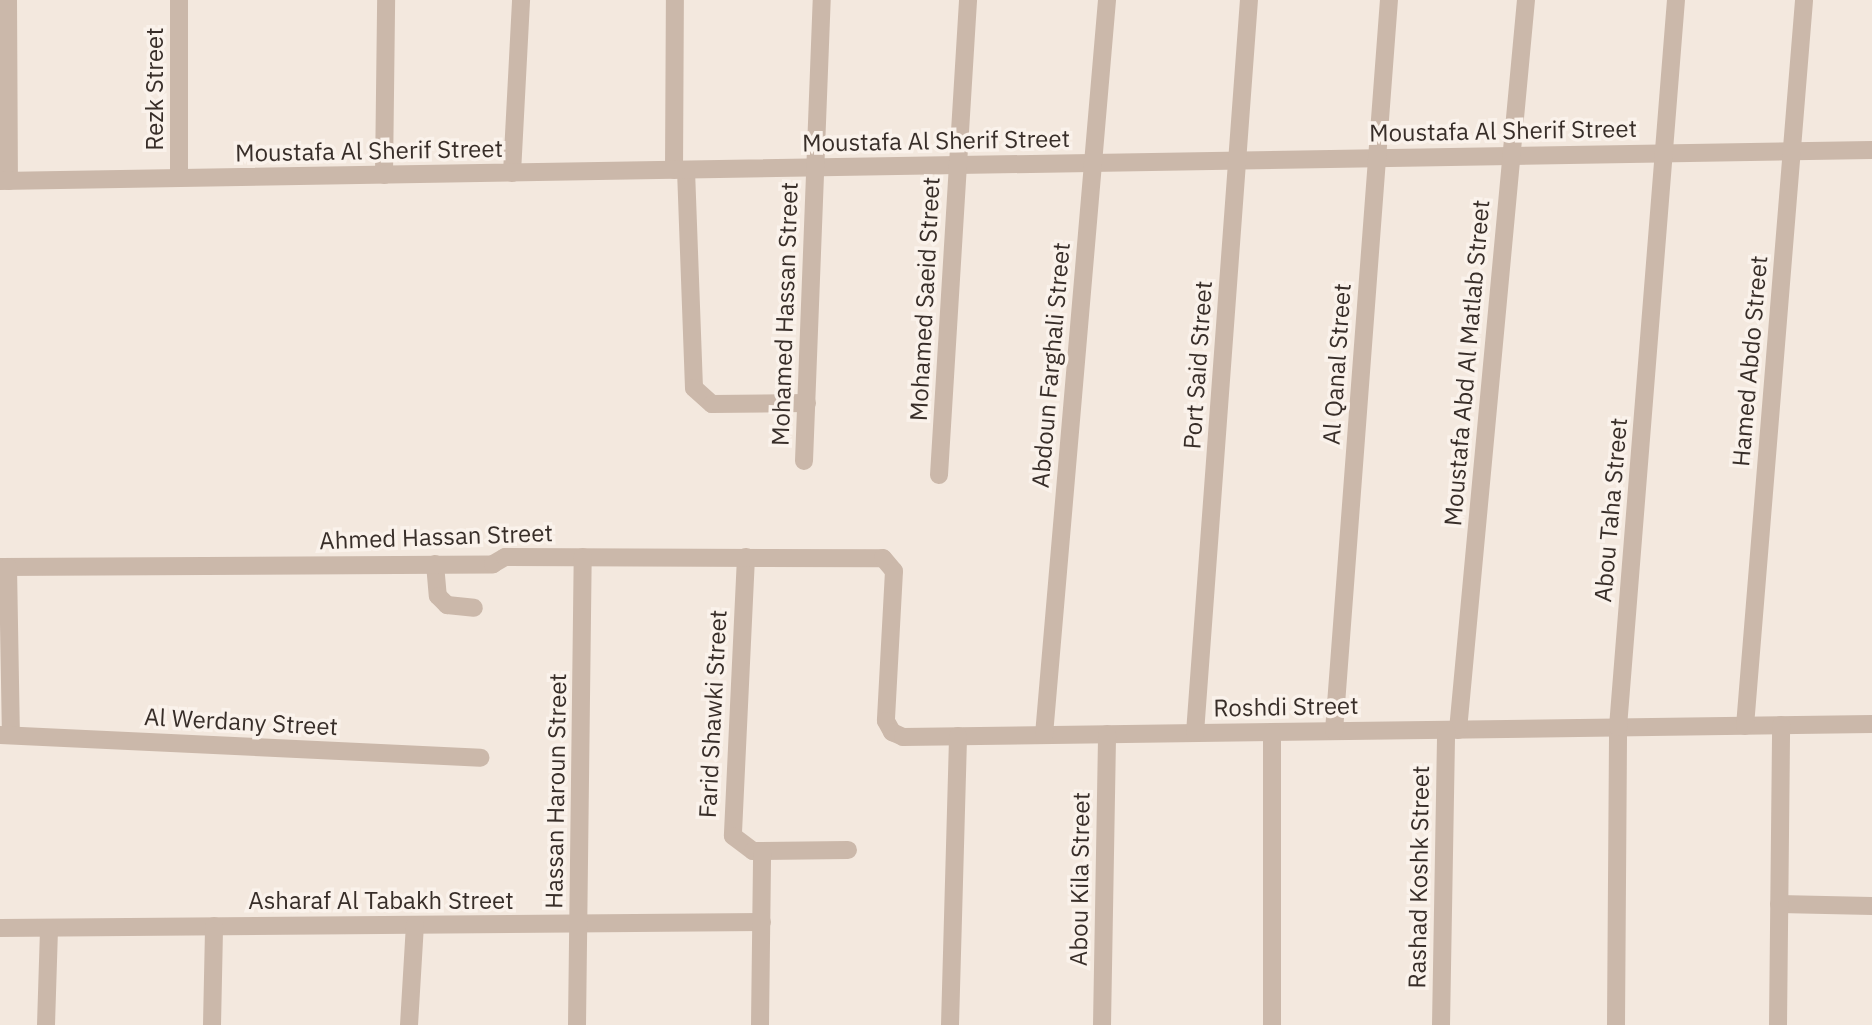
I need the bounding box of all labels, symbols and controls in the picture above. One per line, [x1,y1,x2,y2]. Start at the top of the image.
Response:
street label: Rezk Street [141,27,169,151]
street label: Moustafa Al Sherif Street [1369,114,1637,148]
street label: Moustafa Al Sherif Street [802,124,1070,158]
street label: Moustafa Al Sherif Street [235,134,503,168]
street label: Mohamed Saeid Street [904,176,946,422]
street label: Mohamed Hassan Street [766,182,804,446]
street label: Moustafa Abd Al Matlab Street [1438,199,1496,527]
street label: Abdoun Farghali Street [1026,241,1076,489]
street label: Hamed Abdo Street [1726,254,1774,468]
street label: Port Said Street [1178,280,1218,450]
street label: Al Qanal Street [1317,282,1357,446]
street label: Abou Taha Street [1589,417,1633,603]
street label: Ahmed Hassan Street [319,519,553,555]
street label: Farid Shawki Street [693,609,733,819]
street label: Hassan Haroun Street [540,673,572,909]
street label: Roshdi Street [1213,691,1359,723]
street label: Al Werdany Street [143,703,339,741]
street label: Rashad Koshk Street [1403,765,1435,989]
street label: Abou Kila Street [1064,792,1096,966]
street label: Asharaf Al Tabakh Street [248,887,514,915]

